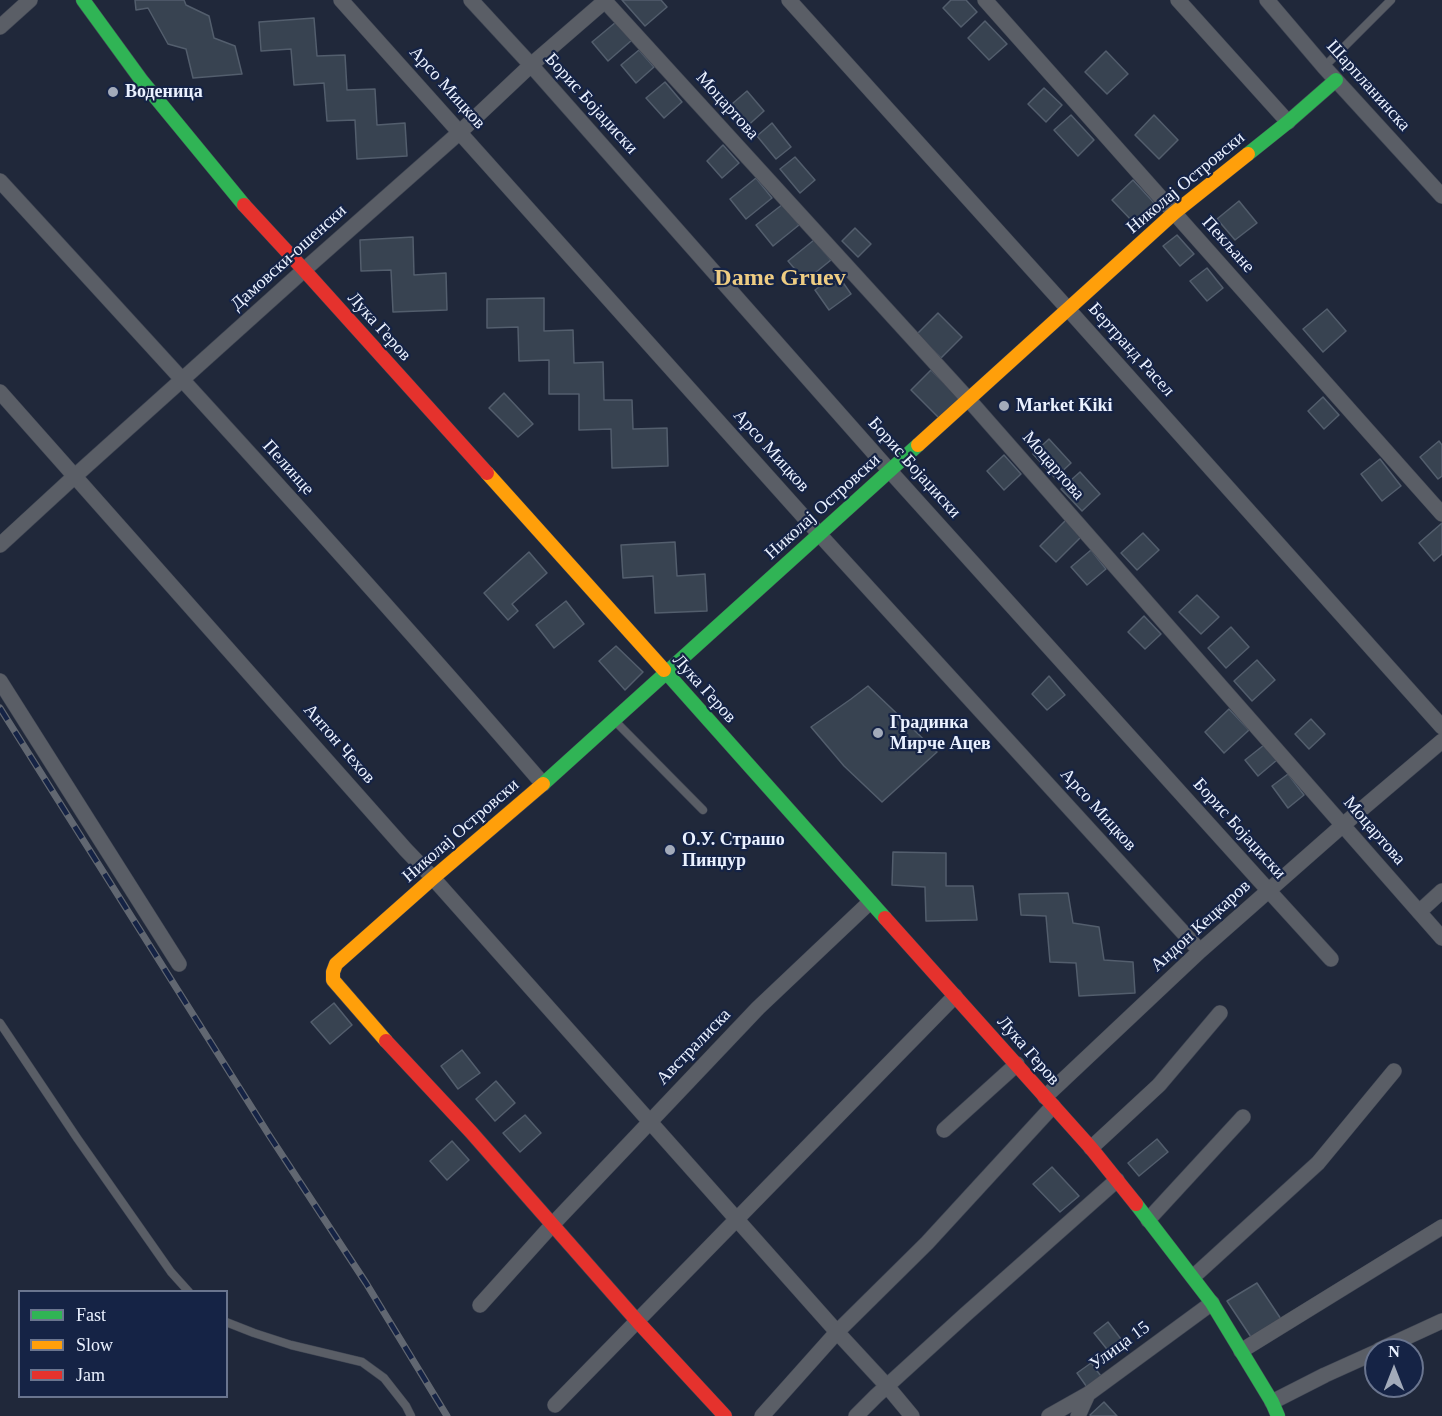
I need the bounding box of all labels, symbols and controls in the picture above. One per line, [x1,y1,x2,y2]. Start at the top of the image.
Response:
street label: Шарпланинска [1321,36,1415,136]
street label: Арсо Мицков [404,42,490,134]
street label: Борис Бојаџиски [540,49,642,159]
street label: Моцартова [691,68,763,144]
place label: Воденица [125,81,203,103]
marker: Воденица [106,85,120,99]
street label: Николај Островски [1123,127,1249,239]
street label: Дамовски-ошенски [227,200,351,316]
street label: Пекљане [1197,212,1259,278]
district label: Dame Gruev [714,265,846,293]
street label: Лука Геров [342,288,416,366]
street label: Бертранд Расел [1083,299,1179,401]
place label: Market Kiki [1016,395,1112,417]
marker: Market Kiki [997,399,1011,413]
street label: Арсо Мицков [728,405,814,497]
street label: Борис Бојаџиски [863,413,965,523]
street label: Моцартова [1017,427,1089,505]
street label: Пелинце [258,436,318,500]
street label: Николај Островски [761,450,885,564]
street label: Лука Геров [667,650,741,728]
street label: Антон Чехов [298,700,380,788]
place label: Градинка Мирче Ацев [890,712,991,754]
marker: Градинка Мирче Ацев [871,726,885,740]
street label: Арсо Мицков [1055,764,1141,856]
street label: Николај Островски [398,774,524,888]
street label: Борис Бојаџиски [1188,774,1290,884]
street label: Моцартова [1338,792,1410,870]
place label: О.У. Страшо Пинџур [682,829,785,872]
marker: О.У. Страшо Пинџур [663,843,677,857]
street label: Андон Кецкаров [1147,876,1255,976]
street label: Австралиска [652,1004,736,1090]
street label: Лука Геров [992,1012,1064,1090]
legend [18,1290,228,1398]
text: Fast [76,1305,106,1325]
street label: Улица 15 [1086,1317,1154,1375]
text: Slow [76,1335,113,1355]
north arrow [1364,1338,1424,1398]
text: N [1388,1343,1400,1360]
text: Jam [76,1365,105,1385]

